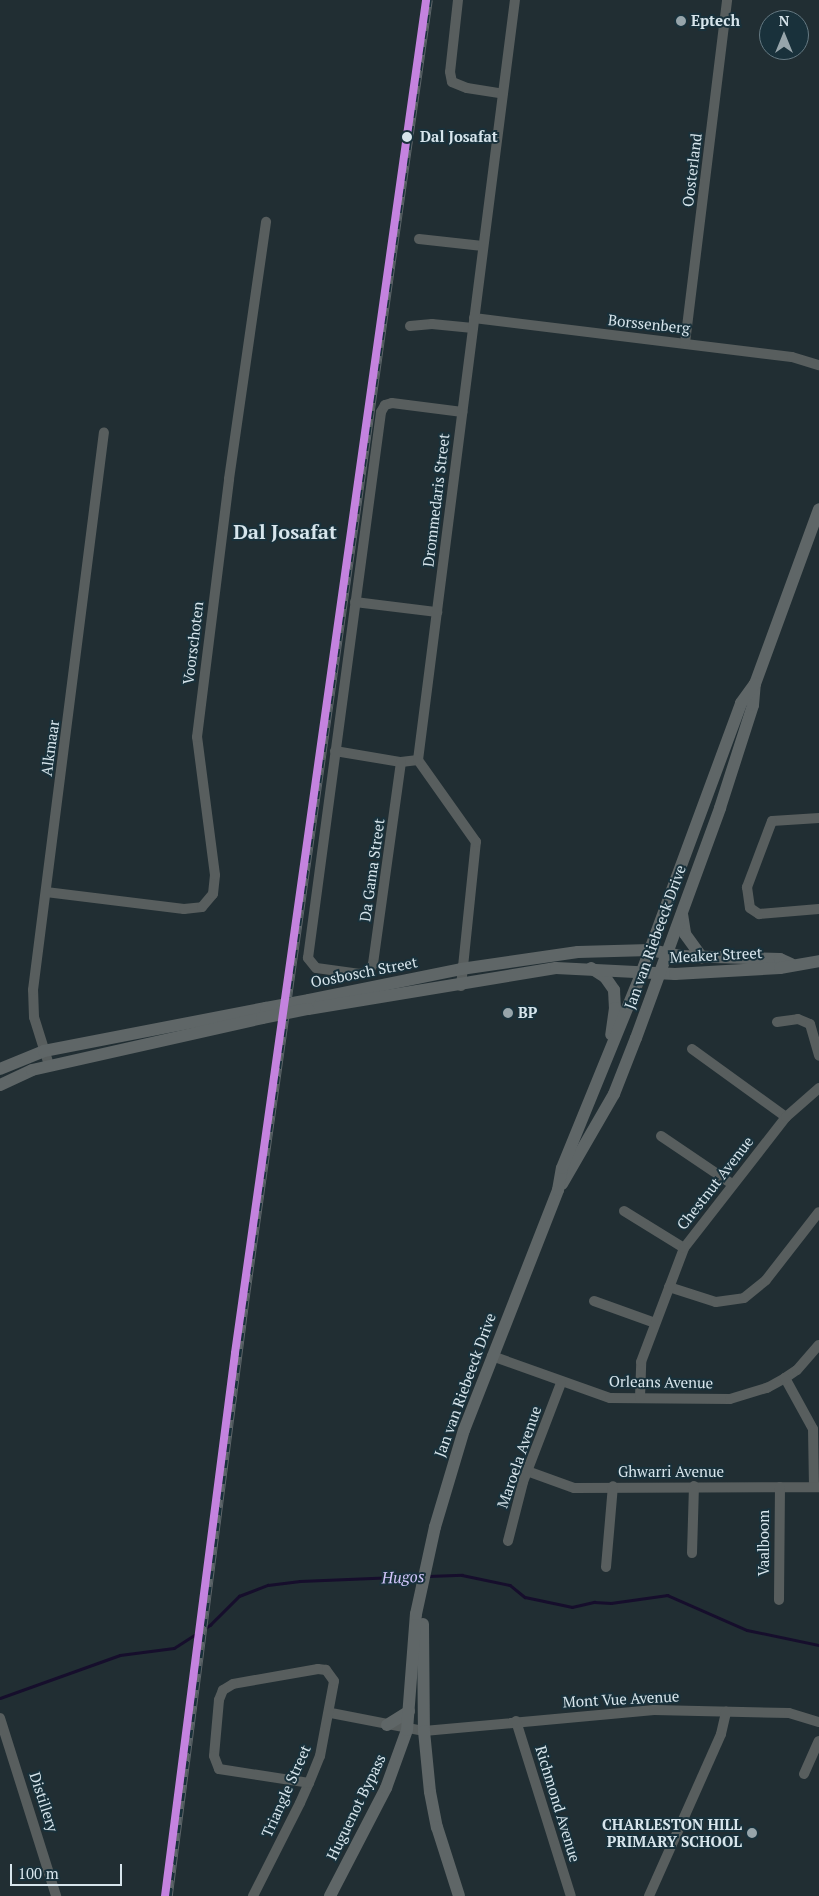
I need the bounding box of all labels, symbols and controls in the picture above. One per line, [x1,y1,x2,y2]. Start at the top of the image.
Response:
north arrow [759,10,809,60]
text: N [779,11,789,30]
place label: Eptech [691,12,740,30]
marker: Eptech [675,15,687,27]
marker: Dal Josafat [398,128,416,146]
place label: Dal Josafat [420,128,498,146]
street label: Oosterland [679,132,705,208]
street label: Borssenberg [607,311,691,337]
street label: Drommedaris Street [419,432,453,568]
district label: Dal Josafat [233,519,337,543]
street label: Voorschoten [179,600,207,686]
street label: Alkmaar [37,719,63,777]
street label: Da Gama Street [356,817,388,923]
street label: Jan van Riebeeck Drive [621,863,689,1011]
street label: Meaker Street [669,944,763,966]
street label: Oosbosch Street [309,953,419,991]
place label: BP [518,1004,537,1022]
marker: BP [502,1007,514,1019]
street label: Chestnut Avenue [673,1133,757,1233]
street label: Jan van Riebeeck Drive [431,1311,499,1459]
street label: Orleans Avenue [609,1372,713,1392]
street label: Maroela Avenue [493,1403,545,1511]
street label: Ghwarri Avenue [618,1463,724,1481]
street label: Vaalboom [755,1510,773,1576]
water label: Hugos [381,1567,425,1587]
street label: Mont Vue Avenue [562,1687,680,1711]
street label: Triangle Street [258,1742,314,1840]
street label: Richmond Avenue [532,1743,584,1865]
street label: Huguenot Bypass [323,1751,389,1863]
street label: Distillery [26,1770,62,1834]
place label: CHARLESTON HILL PRIMARY SCHOOL [602,1815,742,1850]
marker: CHARLESTON HILL PRIMARY SCHOOL [746,1827,758,1839]
scale bar [12,1854,125,1886]
text: 100 m [18,1863,59,1883]

